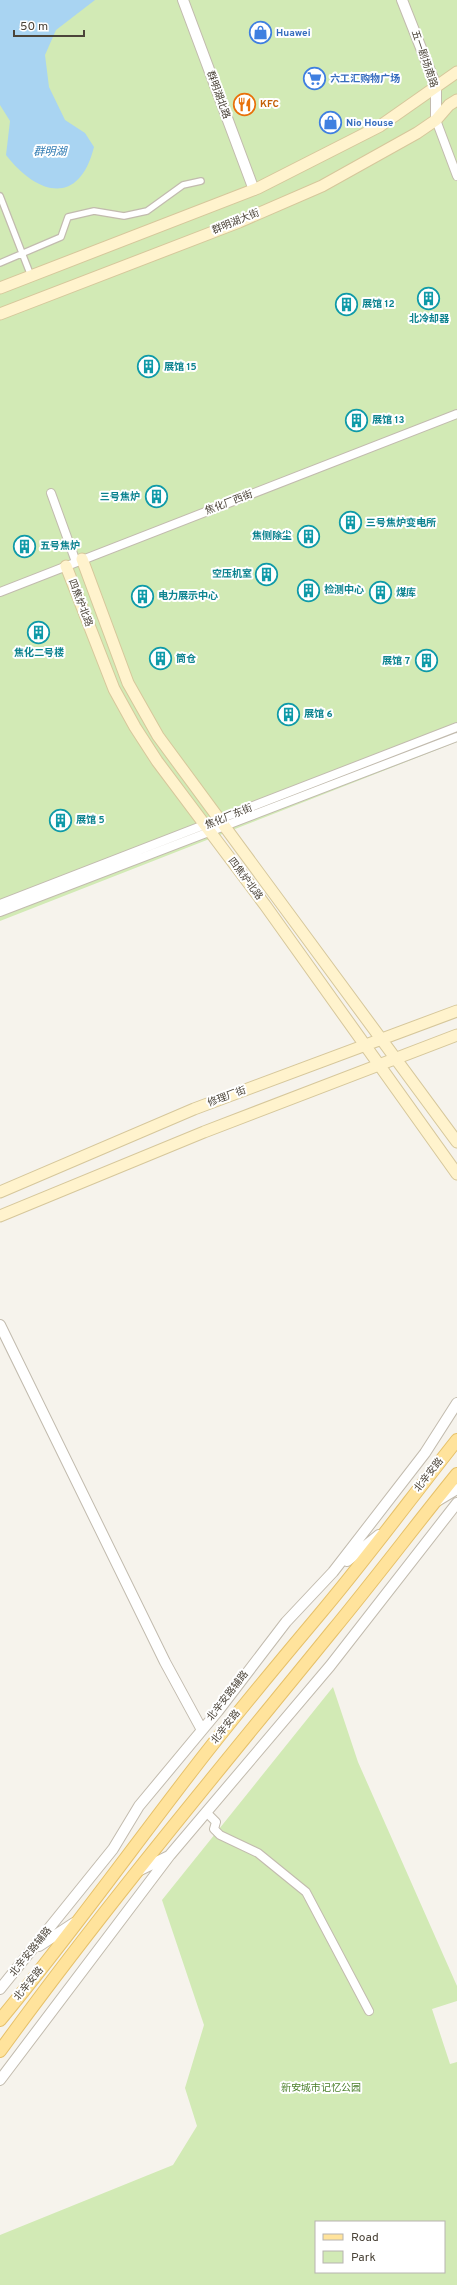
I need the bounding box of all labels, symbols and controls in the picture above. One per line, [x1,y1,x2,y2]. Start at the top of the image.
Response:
scale bar [14,12,84,38]
text: 50 m [20,19,48,35]
shop icon: Huawei [247,20,273,46]
place label: Huawei [276,27,311,40]
street label: 五一剧场南路 [408,29,440,89]
supermarket icon: 六工汇购物广场 [301,66,327,92]
street label: 群明湖北路 [203,69,233,121]
place label: 六工汇购物广场 [330,73,400,86]
restaurant icon: KFC [231,91,257,117]
place label: KFC [260,98,279,111]
shop icon: Nio House [317,110,343,136]
place label: Nio House [346,117,394,130]
water label: 群明湖 [34,145,68,159]
street label: 群明湖大街 [210,207,262,237]
building icon: 北冷却器 [416,286,442,312]
building icon: 展馆 12 [333,291,359,317]
place label: 展馆 12 [362,298,395,311]
place label: 北冷却器 [409,313,450,326]
building icon: 展馆 15 [136,354,162,380]
place label: 展馆 15 [164,361,197,374]
building icon: 展馆 13 [343,407,369,433]
place label: 展馆 13 [372,414,405,427]
building icon: 三号焦炉 [143,484,169,510]
street label: 焦化厂西街 [203,488,255,518]
place label: 三号焦炉 [100,490,140,504]
building icon: 三号焦炉变电所 [338,510,364,536]
place label: 三号焦炉变电所 [366,516,436,530]
building icon: 焦侧除尘 [295,523,321,549]
place label: 焦侧除尘 [252,530,292,543]
building icon: 五号焦炉 [11,533,37,559]
place label: 五号焦炉 [40,539,80,553]
building icon: 空压机室 [254,561,280,587]
place label: 空压机室 [212,568,252,581]
street label: 四焦炉北路 [65,577,95,629]
building icon: 检测中心 [295,577,321,603]
building icon: 煤库 [367,580,393,606]
building icon: 电力展示中心 [129,583,155,609]
place label: 检测中心 [324,583,364,597]
place label: 煤库 [396,587,416,600]
place label: 电力展示中心 [158,590,218,603]
building icon: 焦化二号楼 [26,620,52,646]
place label: 焦化二号楼 [14,646,64,660]
building icon: 筒仓 [147,646,173,672]
building icon: 展馆 7 [413,648,439,674]
place label: 筒仓 [176,653,196,666]
place label: 展馆 7 [382,655,410,668]
building icon: 展馆 6 [275,701,301,727]
place label: 展馆 6 [304,708,333,721]
street label: 焦化厂东街 [203,802,255,832]
building icon: 展馆 5 [47,807,73,833]
place label: 展馆 5 [76,814,105,827]
street label: 四焦炉北路 [225,855,265,903]
street label: 修理厂街 [205,1084,248,1110]
street label: 北辛安路 [412,1455,446,1495]
street label: 北辛安路辅路 [204,1668,252,1724]
street label: 北辛安路 [209,1707,243,1747]
street label: 北辛安路辅路 [7,1925,55,1979]
street label: 北辛安路 [11,1964,47,2004]
park label: 新安城市记忆公园 [281,2082,361,2095]
legend [315,2221,445,2273]
text: Road [351,2230,379,2246]
text: Park [351,2250,376,2266]

